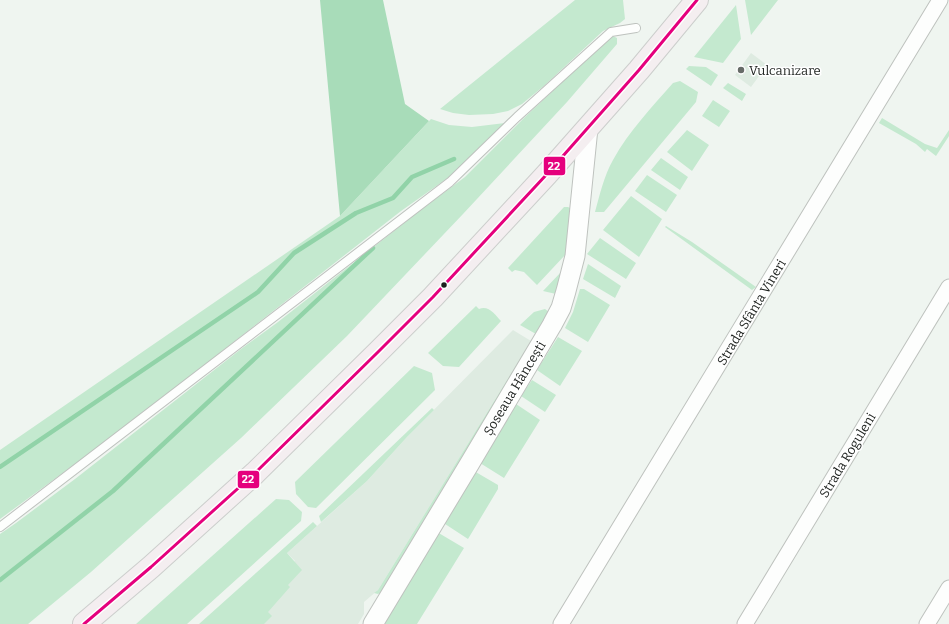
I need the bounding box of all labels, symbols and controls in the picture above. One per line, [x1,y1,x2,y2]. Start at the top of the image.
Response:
place label: Vulcanizare [749,63,821,78]
marker: Vulcanizare [736,65,746,75]
line badge: 22 [543,156,566,176]
text: 22 [548,160,560,173]
street label: Strada Sfânta Vineri [714,257,789,368]
unlabelled marker [439,280,449,290]
street label: Șoseaua Hâncești [480,338,549,439]
street label: Strada Roguleni [816,410,879,500]
line badge: 22 [237,470,260,489]
text: 22 [242,473,254,486]

